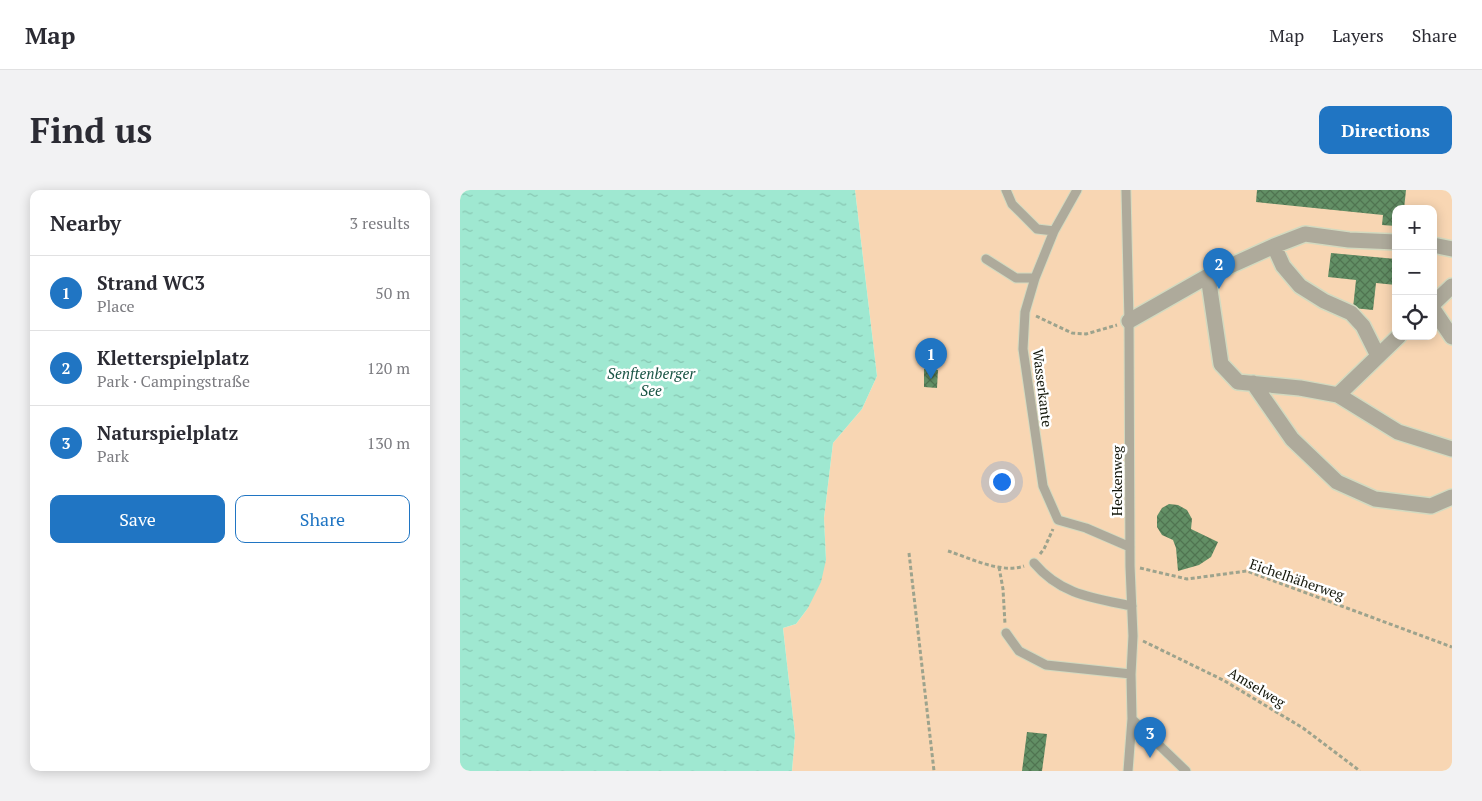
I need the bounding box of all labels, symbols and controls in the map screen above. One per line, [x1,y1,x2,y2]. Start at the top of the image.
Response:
text: Map [25,19,75,51]
text: Map [1269,23,1304,47]
text: Layers [1332,23,1384,47]
text: Share [1412,23,1457,47]
button: Directions [1319,106,1452,154]
text: Find us [30,107,152,153]
map controls [1392,205,1437,340]
button: + [1392,205,1437,250]
text: Nearby [50,209,121,237]
text: 3 results [350,212,410,234]
pin: 2 [1203,248,1235,289]
button: − [1392,250,1437,295]
text: Strand WC3 [97,270,205,295]
text: 1 [61,282,71,304]
text: 50 m [375,282,410,304]
text: Place [97,295,135,317]
button: locate [1392,295,1437,340]
pin: 1 [915,338,947,379]
text: Kletterspielplatz [97,345,249,370]
street label: Wasserkante [1029,348,1057,428]
text: 2 [61,357,71,379]
text: 120 m [367,357,410,379]
water label: Senftenberger See [607,363,696,400]
text: Park · Campingstraße [97,370,250,392]
text: Naturspielplatz [97,420,238,445]
text: 3 [61,432,71,454]
text: 130 m [367,432,410,454]
text: Park [97,445,129,467]
street label: Heckenweg [1107,445,1126,516]
your location [989,469,1015,495]
button: Save [50,495,225,543]
button: Share [235,495,410,543]
street label: Eichelhäherweg [1247,554,1347,604]
street label: Amselweg [1225,663,1290,712]
pin: 3 [1134,717,1166,758]

